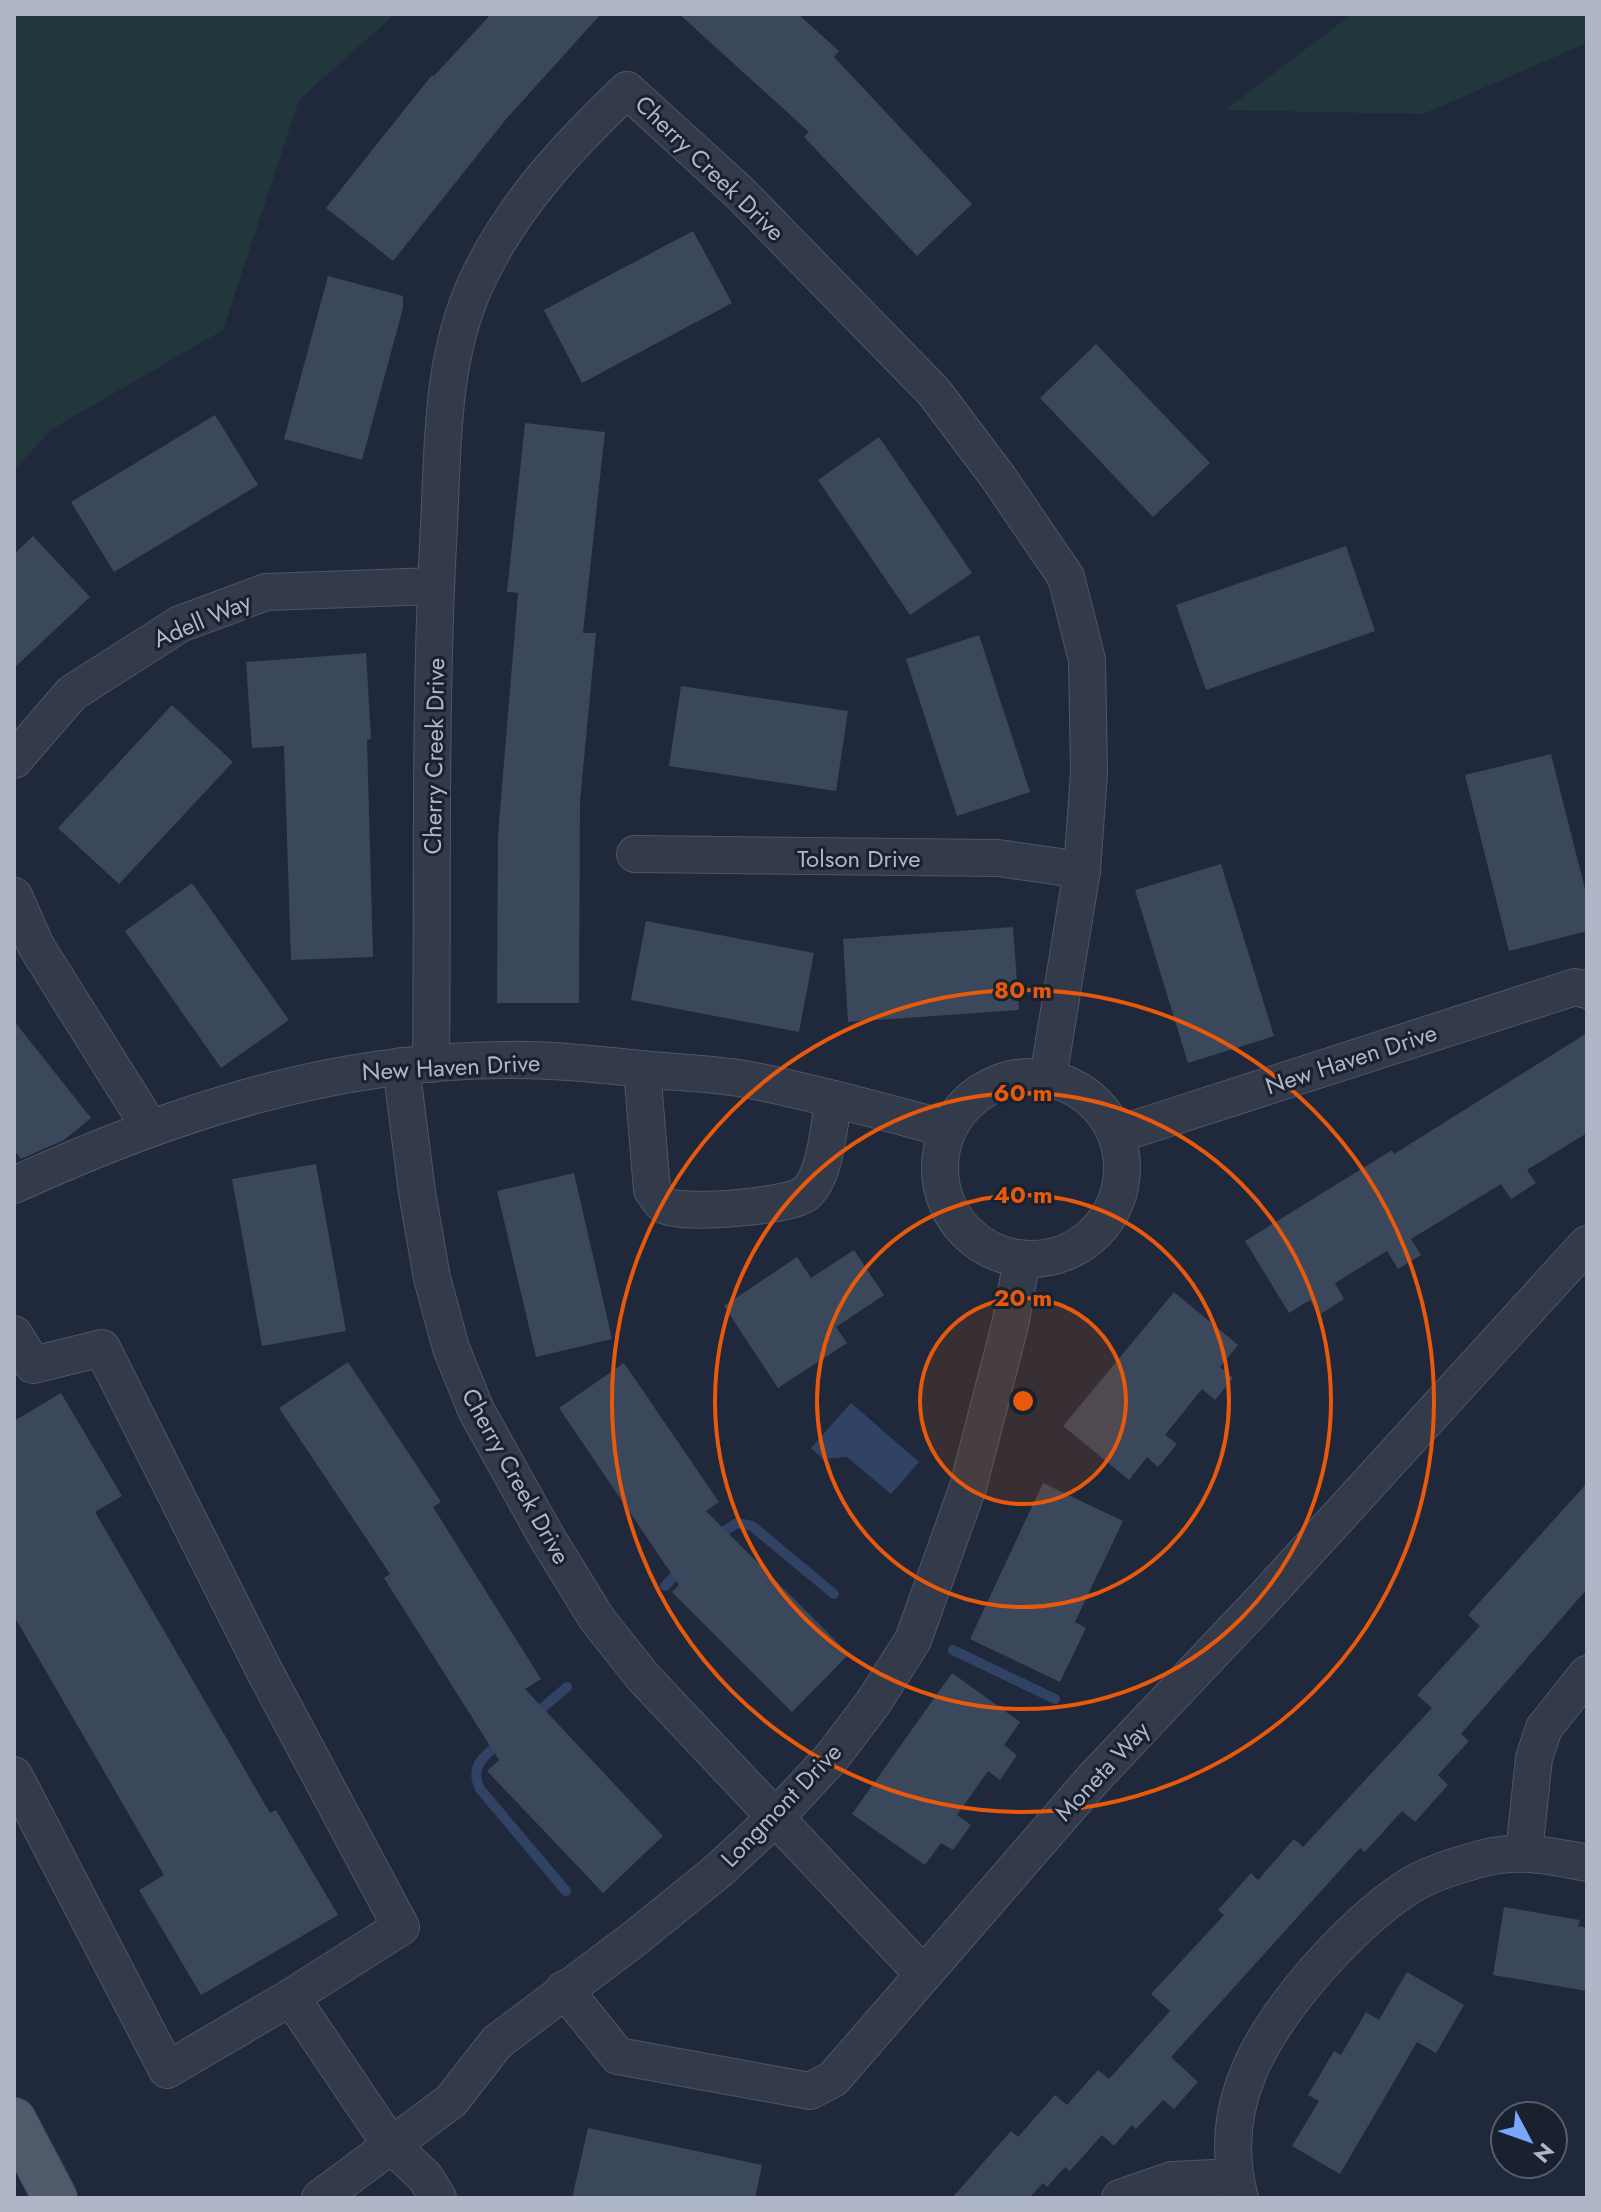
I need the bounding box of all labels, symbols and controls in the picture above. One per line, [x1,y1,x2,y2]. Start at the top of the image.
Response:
street label: Cherry Creek Drive [627,87,793,249]
street label: Adell Way [148,584,257,656]
street label: Cherry Creek Drive [415,657,453,855]
street label: Tolson Drive [797,841,921,876]
text: 80 m [994,972,1052,1007]
street label: New Haven Drive [1261,1015,1441,1103]
street label: New Haven Drive [361,1045,541,1089]
text: 60 m [994,1075,1052,1110]
text: 40 m [993,1177,1053,1212]
text: 20 m [994,1280,1052,1315]
street label: Cherry Creek Drive [453,1382,579,1570]
centre of rings [1009,1387,1037,1415]
street label: Moneta Way [1046,1713,1158,1829]
street label: Longmont Drive [713,1735,849,1875]
north arrow [1489,2100,1569,2180]
text: N [1526,2136,1562,2170]

